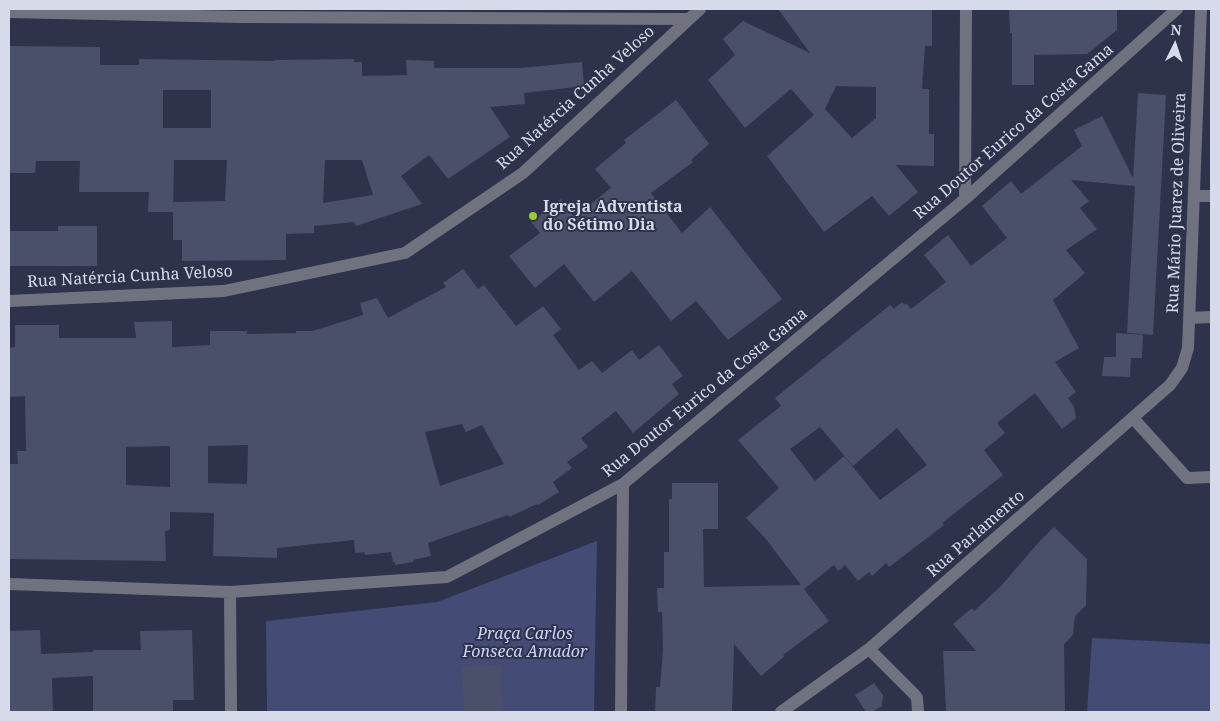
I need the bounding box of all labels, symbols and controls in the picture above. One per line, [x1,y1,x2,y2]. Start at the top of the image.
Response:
north arrow [1150,20,1200,70]
text: N [1170,20,1182,39]
street label: Rua Natércia Cunha Veloso [493,22,659,174]
street label: Rua Doutor Eurico da Costa Gama [910,40,1118,224]
street label: Rua Mário Juarez de Oliveira [1164,92,1190,314]
place label: Igreja Adventista do Sétimo Dia [543,197,683,235]
marker: Igreja Adventista do Sétimo Dia [527,210,539,222]
street label: Rua Natércia Cunha Veloso [27,262,233,292]
street label: Rua Doutor Eurico da Costa Gama [599,304,811,482]
street label: Rua Parlamento [923,486,1029,582]
park label: Praça Carlos Fonseca Amador [463,624,587,662]

